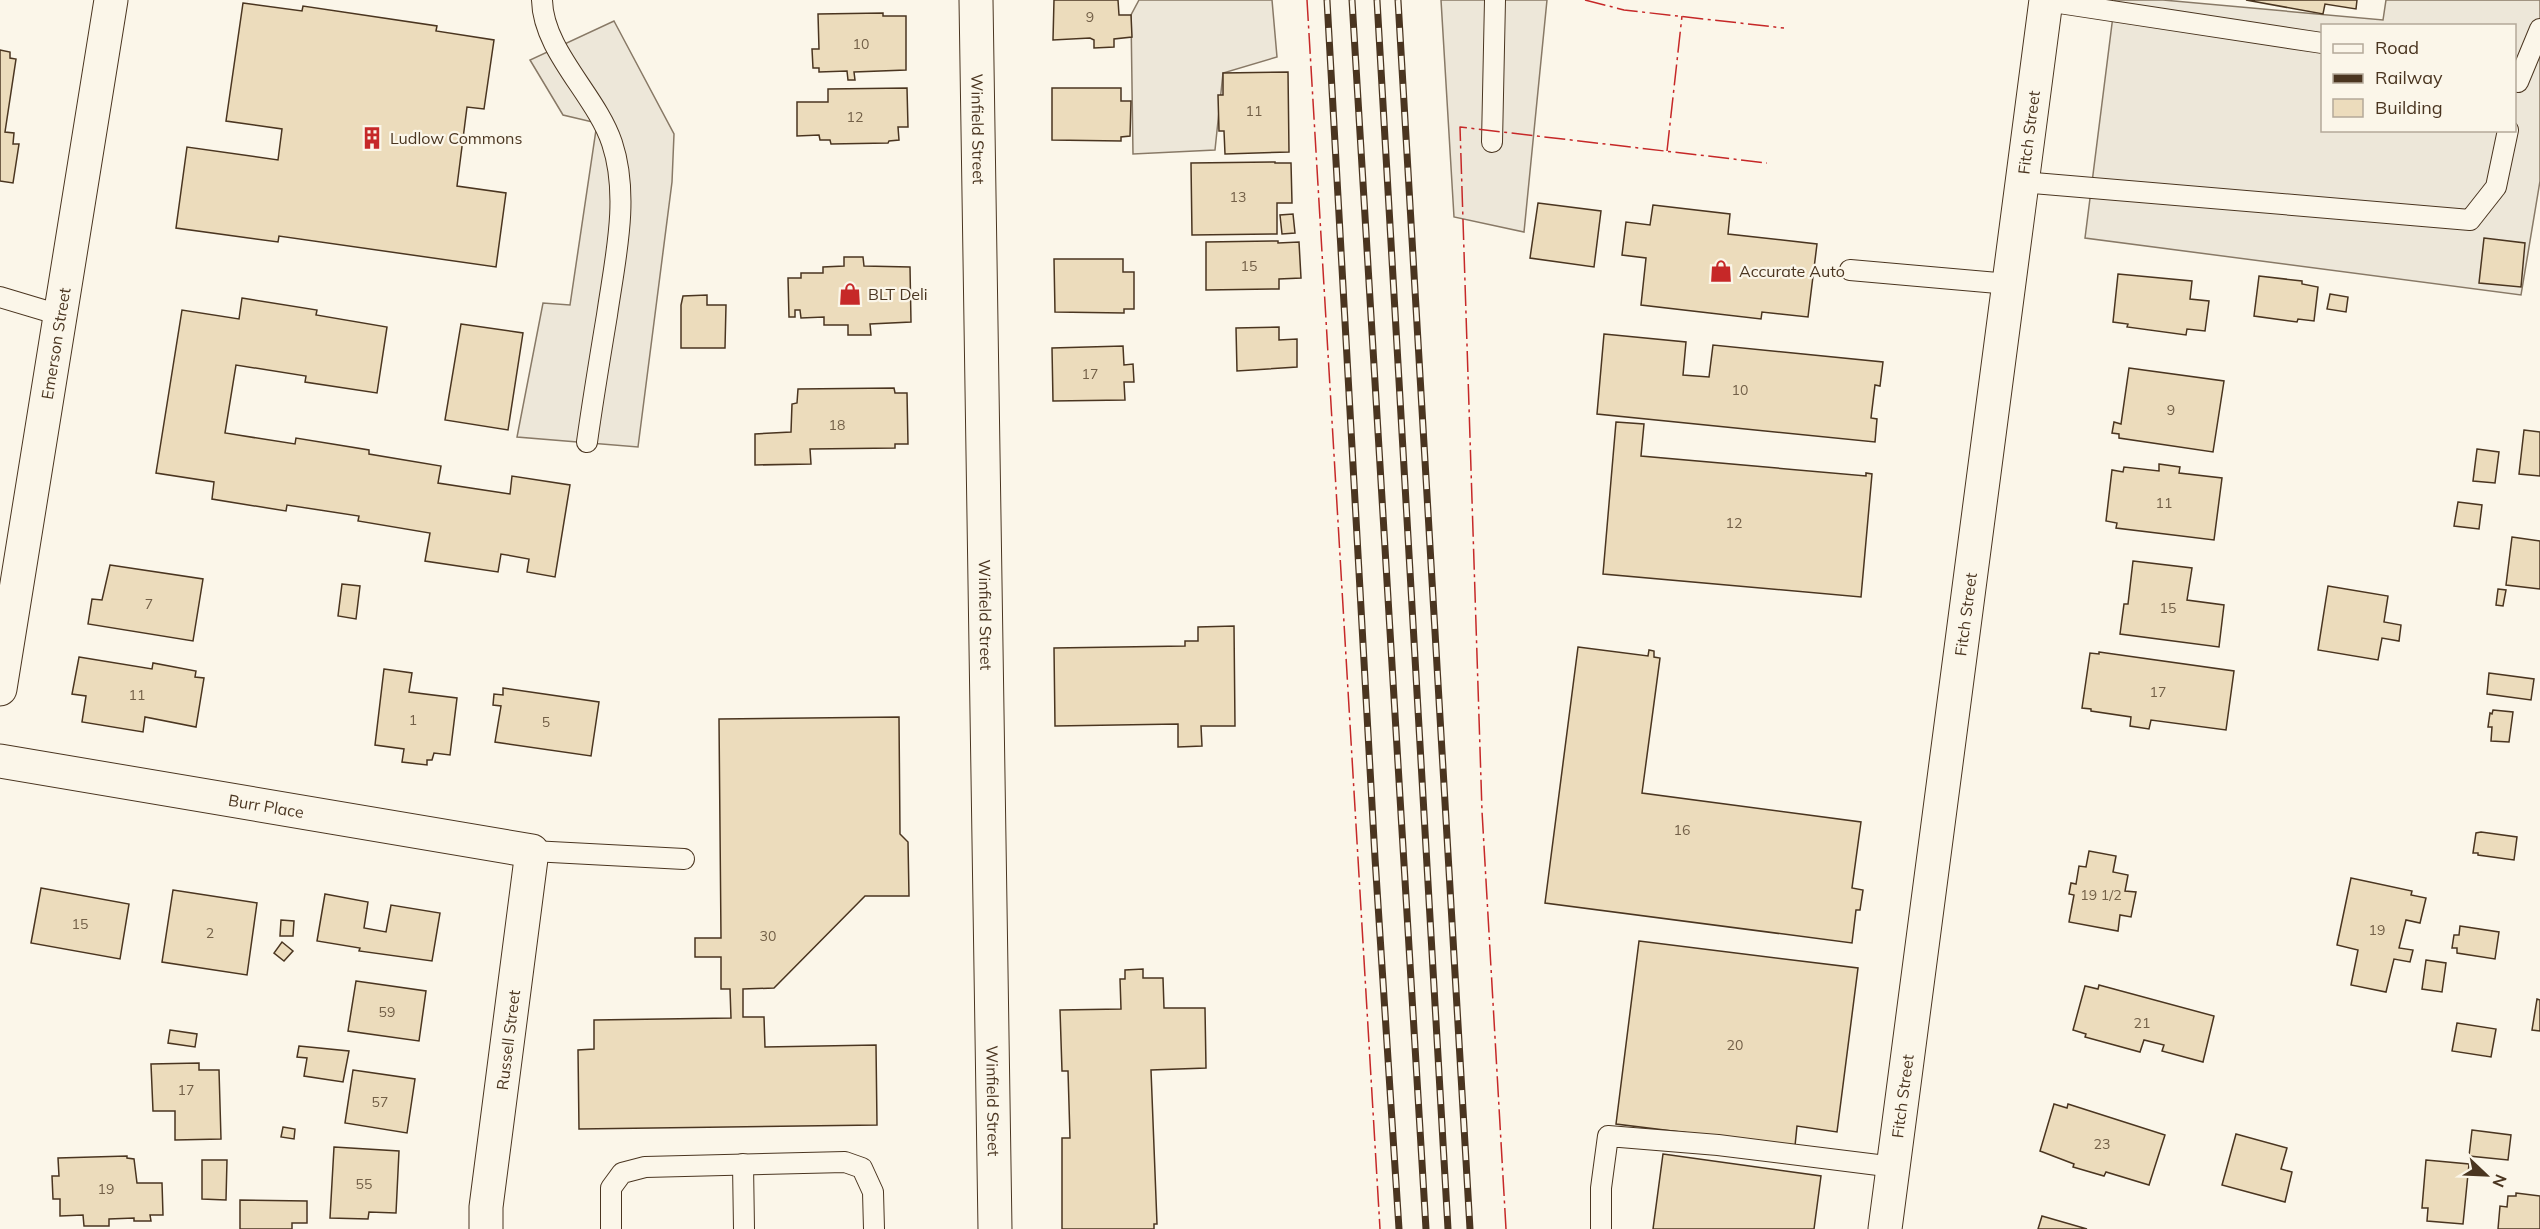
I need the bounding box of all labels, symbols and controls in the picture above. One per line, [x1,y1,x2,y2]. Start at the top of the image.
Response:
house number: 9 [1086,8,1094,26]
legend [2321,24,2516,132]
house number: 10 [853,35,869,53]
text: Road [2375,36,2419,59]
text: Railway [2375,66,2443,89]
street label: Winfield Street [967,73,989,185]
street label: Fitch Street [2013,89,2044,175]
text: Building [2375,96,2443,119]
house number: 11 [1246,102,1262,120]
house number: 12 [847,108,863,126]
building icon: Ludlow Commons [359,125,385,151]
place label: Ludlow Commons [390,128,522,148]
house number: 13 [1230,188,1246,206]
house number: 15 [1241,257,1257,275]
shop icon: Accurate Auto [1708,258,1734,284]
place label: Accurate Auto [1739,261,1845,281]
shop icon: BLT Deli [837,281,863,307]
place label: BLT Deli [868,284,928,304]
street label: Emerson Street [37,286,75,401]
house number: 17 [1082,365,1098,383]
house number: 10 [1732,381,1748,399]
house number: 9 [2167,401,2175,419]
house number: 18 [829,416,845,434]
house number: 11 [2156,494,2172,512]
house number: 12 [1726,514,1742,532]
street label: Winfield Street [975,559,996,671]
street label: Fitch Street [1950,571,1981,657]
house number: 7 [145,595,153,613]
house number: 15 [2160,599,2176,617]
house number: 17 [2150,683,2166,701]
house number: 11 [129,686,145,704]
house number: 1 [409,711,417,729]
house number: 5 [542,713,550,731]
street label: Burr Place [227,790,305,822]
house number: 16 [1674,821,1690,839]
house number: 19 1/2 [2080,886,2122,904]
house number: 15 [72,915,88,933]
house number: 19 [2369,921,2385,939]
house number: 2 [206,924,214,942]
house number: 30 [760,927,776,945]
street label: Russell Street [492,988,524,1091]
house number: 59 [379,1003,395,1021]
house number: 21 [2134,1014,2150,1032]
house number: 20 [1727,1036,1743,1054]
street label: Winfield Street [982,1045,1004,1157]
street label: Fitch Street [1887,1053,1918,1139]
house number: 17 [178,1081,194,1099]
house number: 57 [372,1093,388,1111]
house number: 23 [2094,1135,2110,1153]
north arrow [2456,1145,2516,1205]
text: N [2488,1171,2511,1190]
house number: 55 [356,1175,372,1193]
house number: 19 [98,1180,114,1198]

